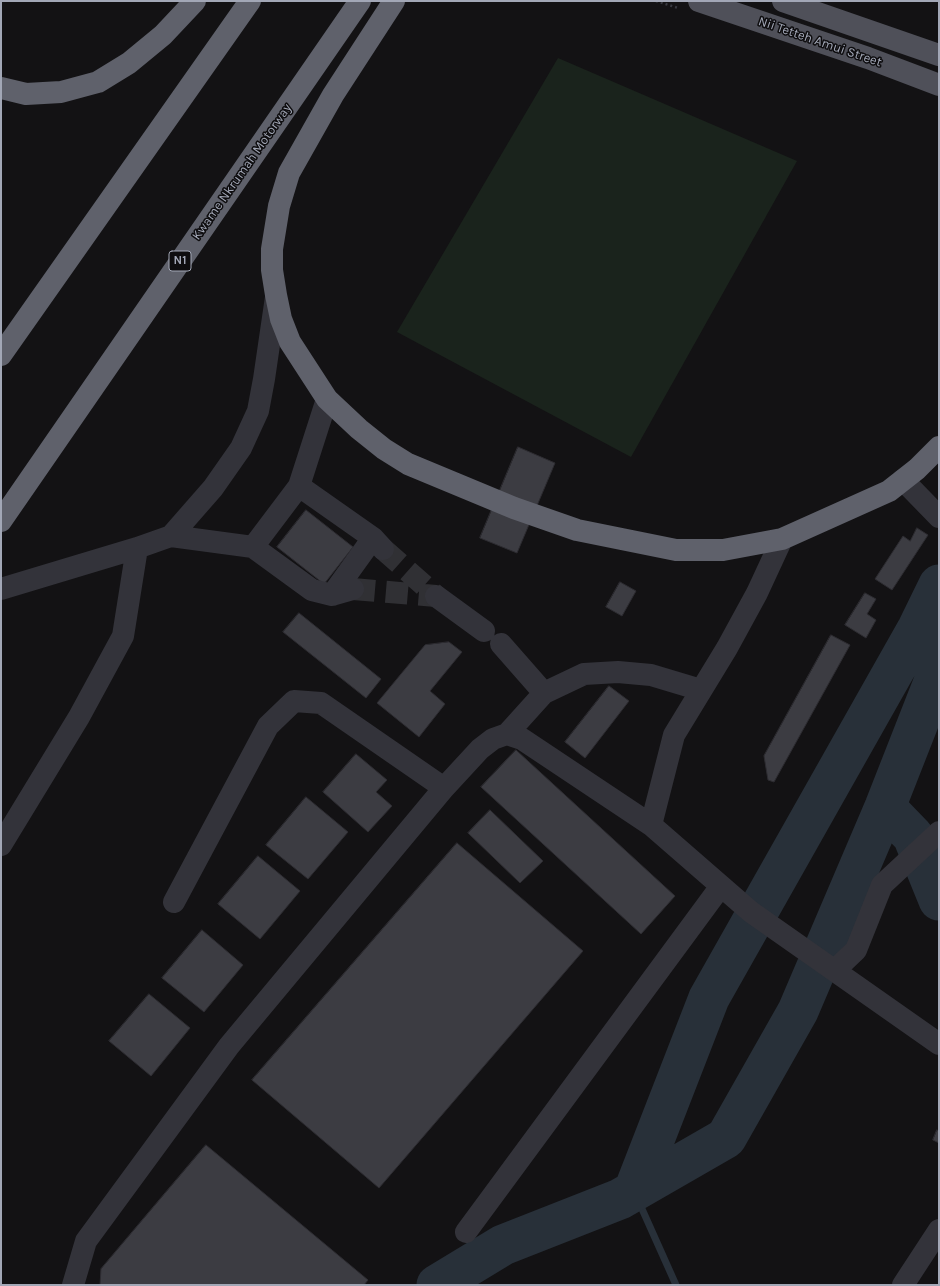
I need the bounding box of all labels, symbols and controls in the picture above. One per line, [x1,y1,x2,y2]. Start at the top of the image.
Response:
street label: Nii Tetteh Amui Street [756,14,884,70]
street label: Kwame Nkrumah Motorway [189,101,295,243]
road number: N1 [169,251,191,271]

